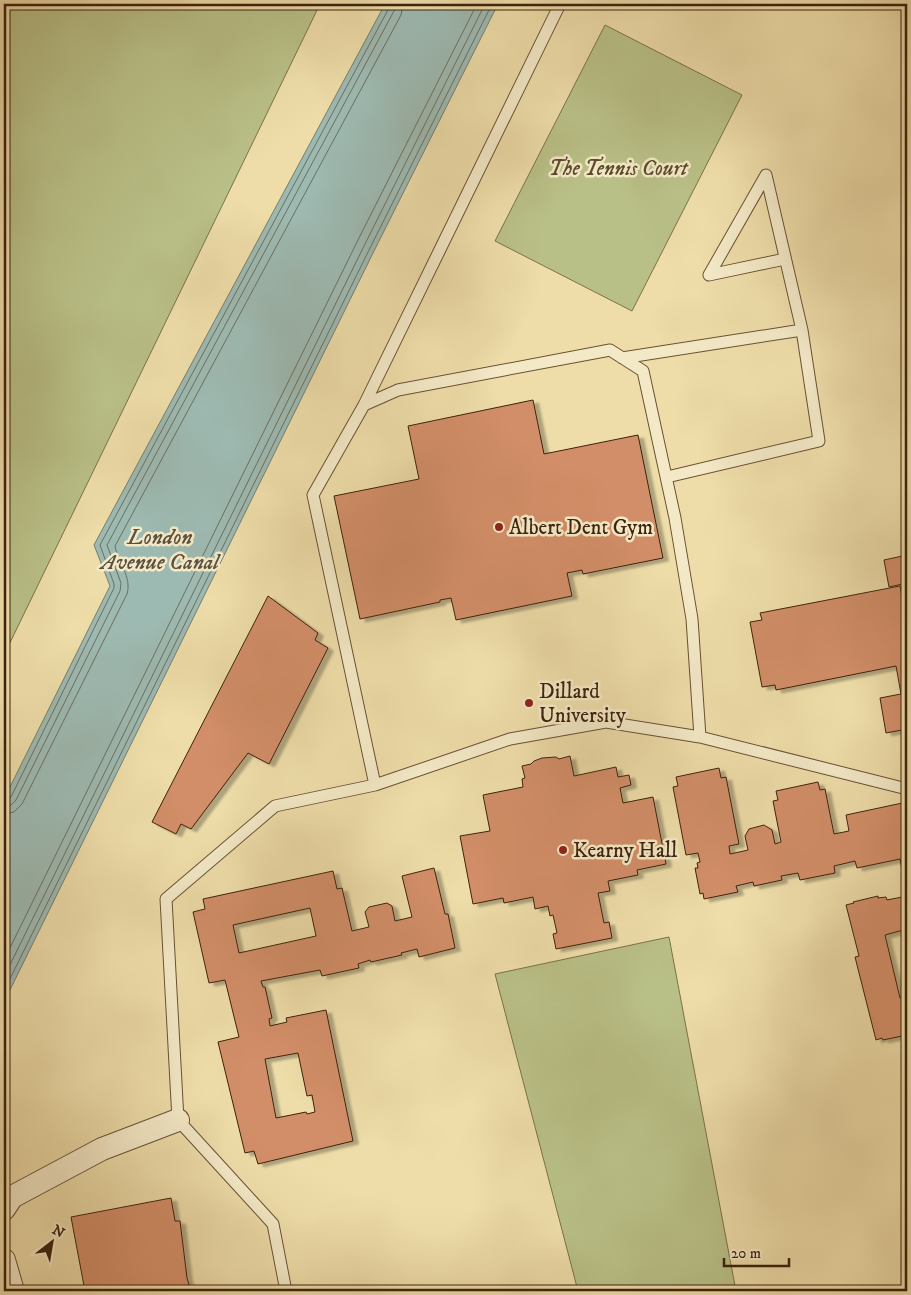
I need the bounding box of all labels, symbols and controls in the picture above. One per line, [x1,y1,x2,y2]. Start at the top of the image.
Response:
park label: The Tennis Court [549,156,689,182]
place label: Albert Dent Gym [509,515,653,541]
marker: Albert Dent Gym [493,521,505,533]
water label: London Avenue Canal [98,524,221,576]
place label: Dillard University [539,679,627,729]
marker: Dillard University [523,697,535,709]
place label: Kearny Hall [573,838,678,864]
marker: Kearny Hall [557,844,569,856]
north arrow [28,1218,78,1268]
text: N [49,1221,68,1243]
scale bar [724,1235,788,1267]
text: 20 m [731,1244,761,1263]

